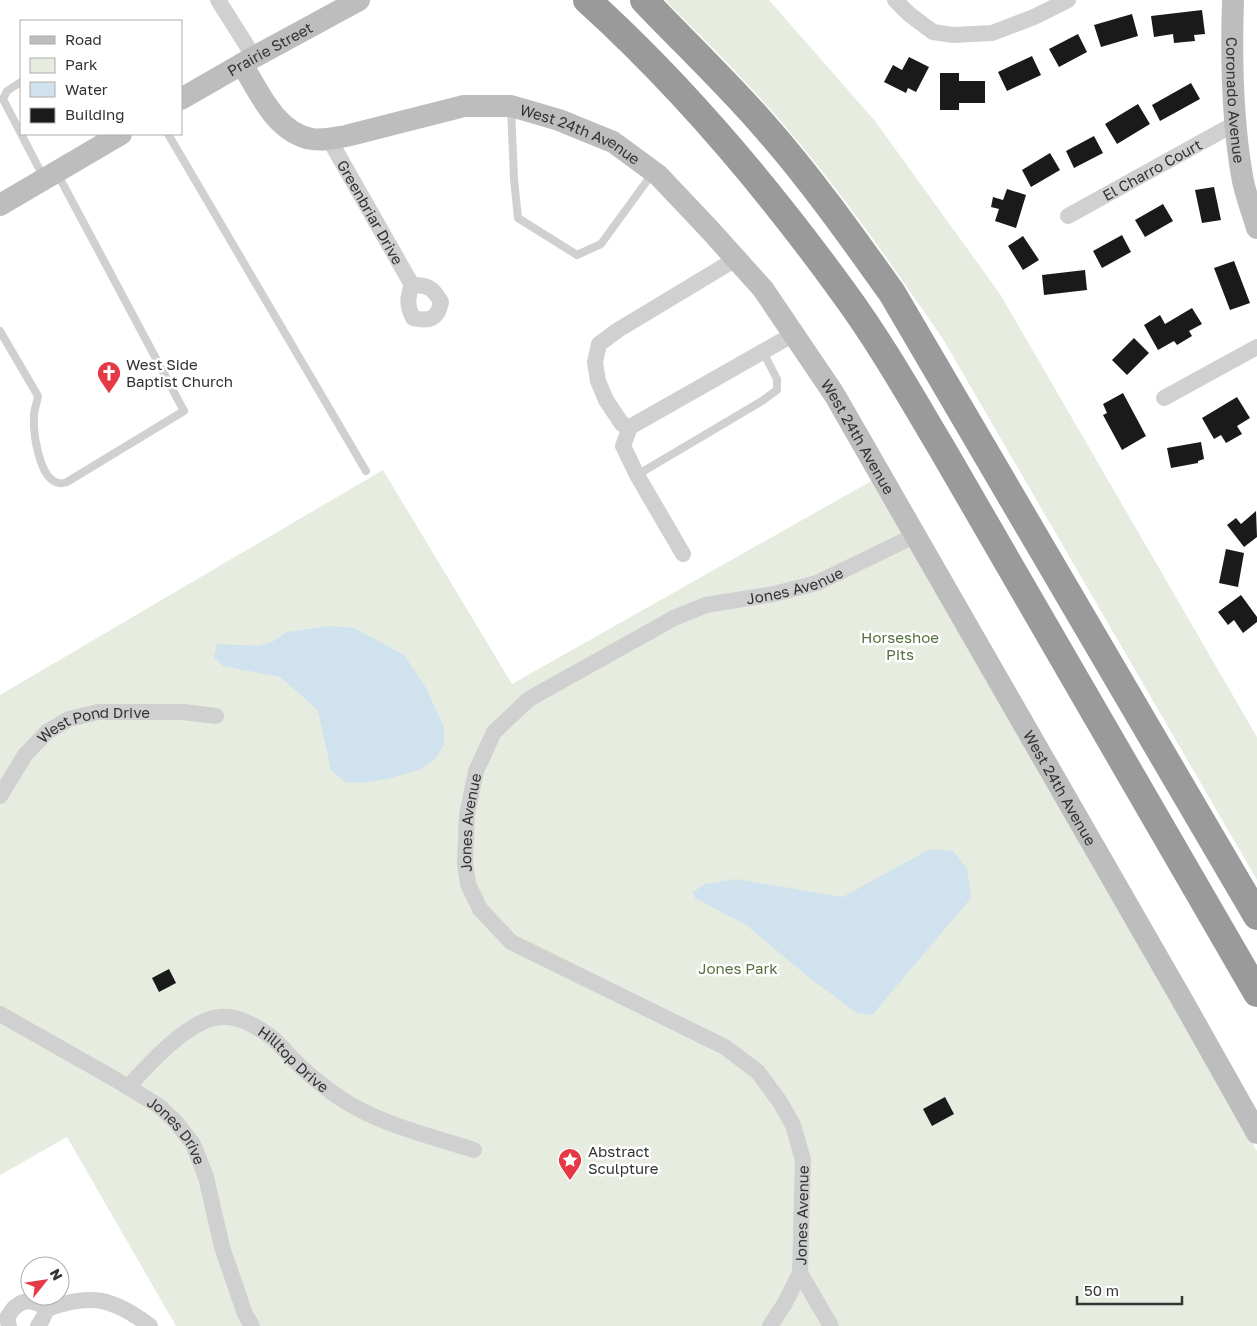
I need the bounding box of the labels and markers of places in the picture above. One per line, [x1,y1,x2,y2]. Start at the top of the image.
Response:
place label: West Side Baptist Church [126,355,233,390]
church icon: West Side Baptist Church [96,360,122,394]
place label: Abstract Sculpture [588,1142,659,1177]
place icon: Abstract Sculpture [557,1147,583,1181]

